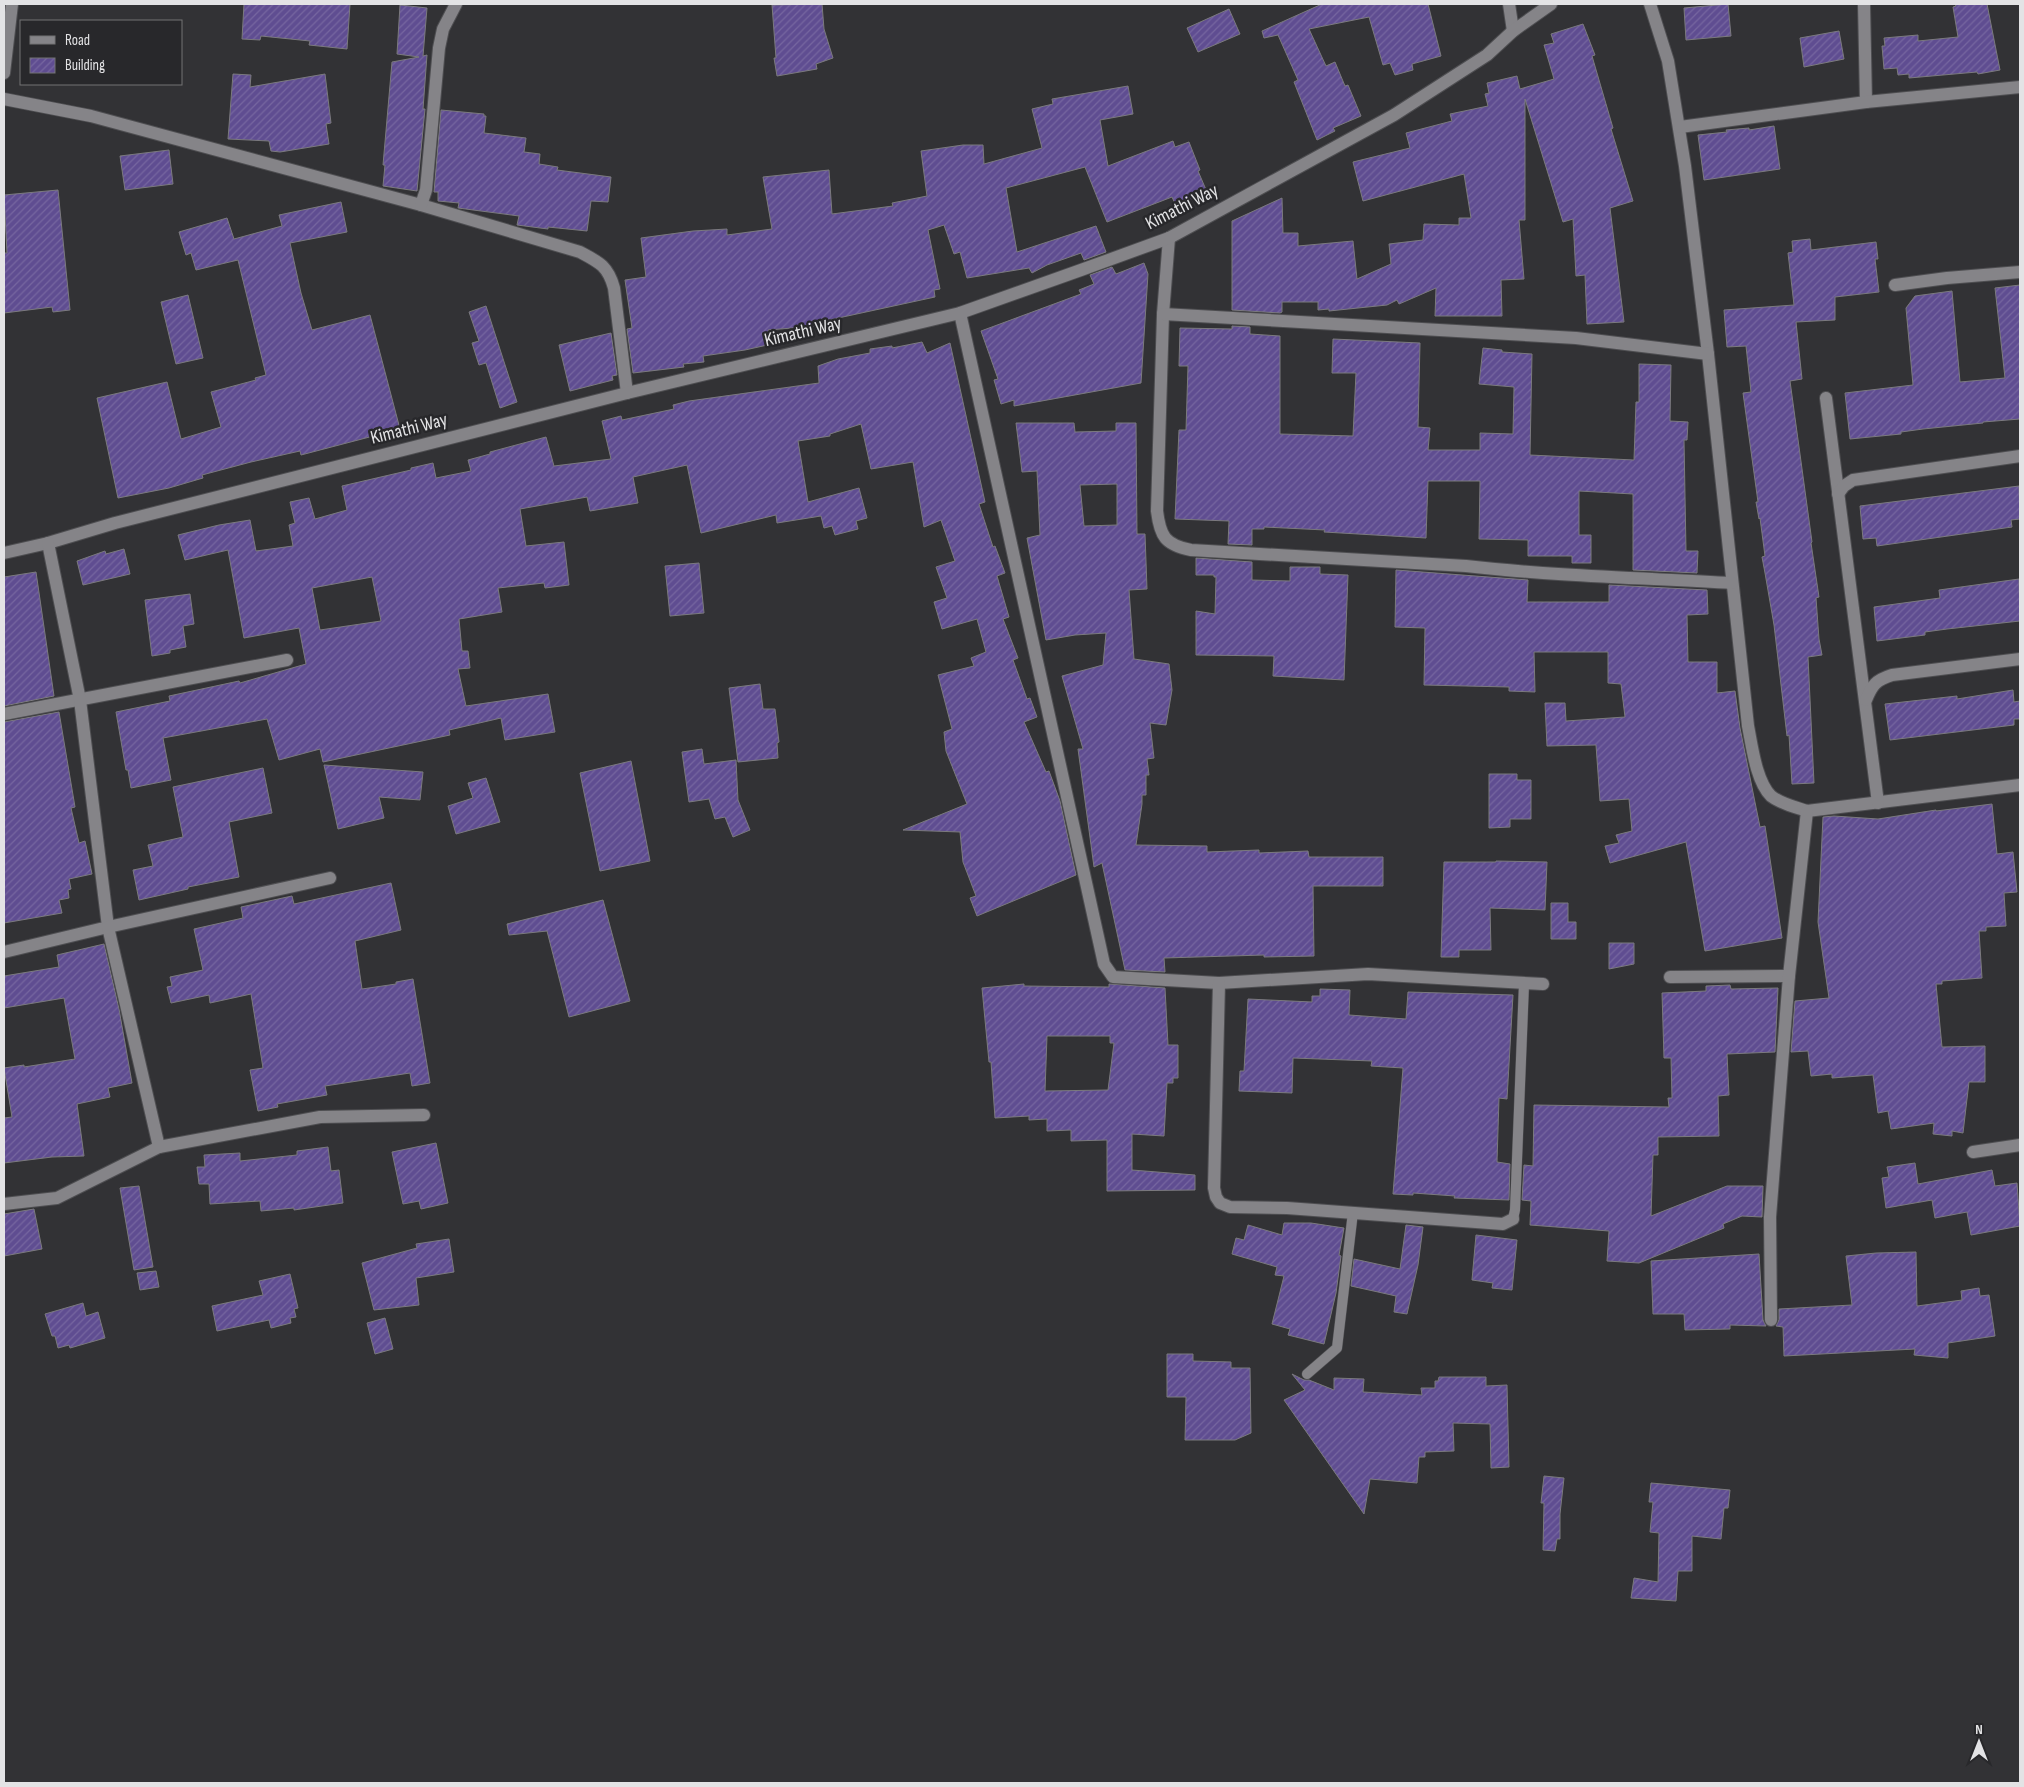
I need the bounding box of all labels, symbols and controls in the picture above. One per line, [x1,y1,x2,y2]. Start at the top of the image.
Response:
legend [20,20,182,85]
text: Road [65,31,90,50]
text: Building [65,56,105,75]
street label: Kimathi Way [1142,179,1223,235]
street label: Kimathi Way [762,312,845,352]
street label: Kimathi Way [368,408,451,450]
north arrow [1954,1717,2004,1767]
text: N [1975,1721,1983,1738]

